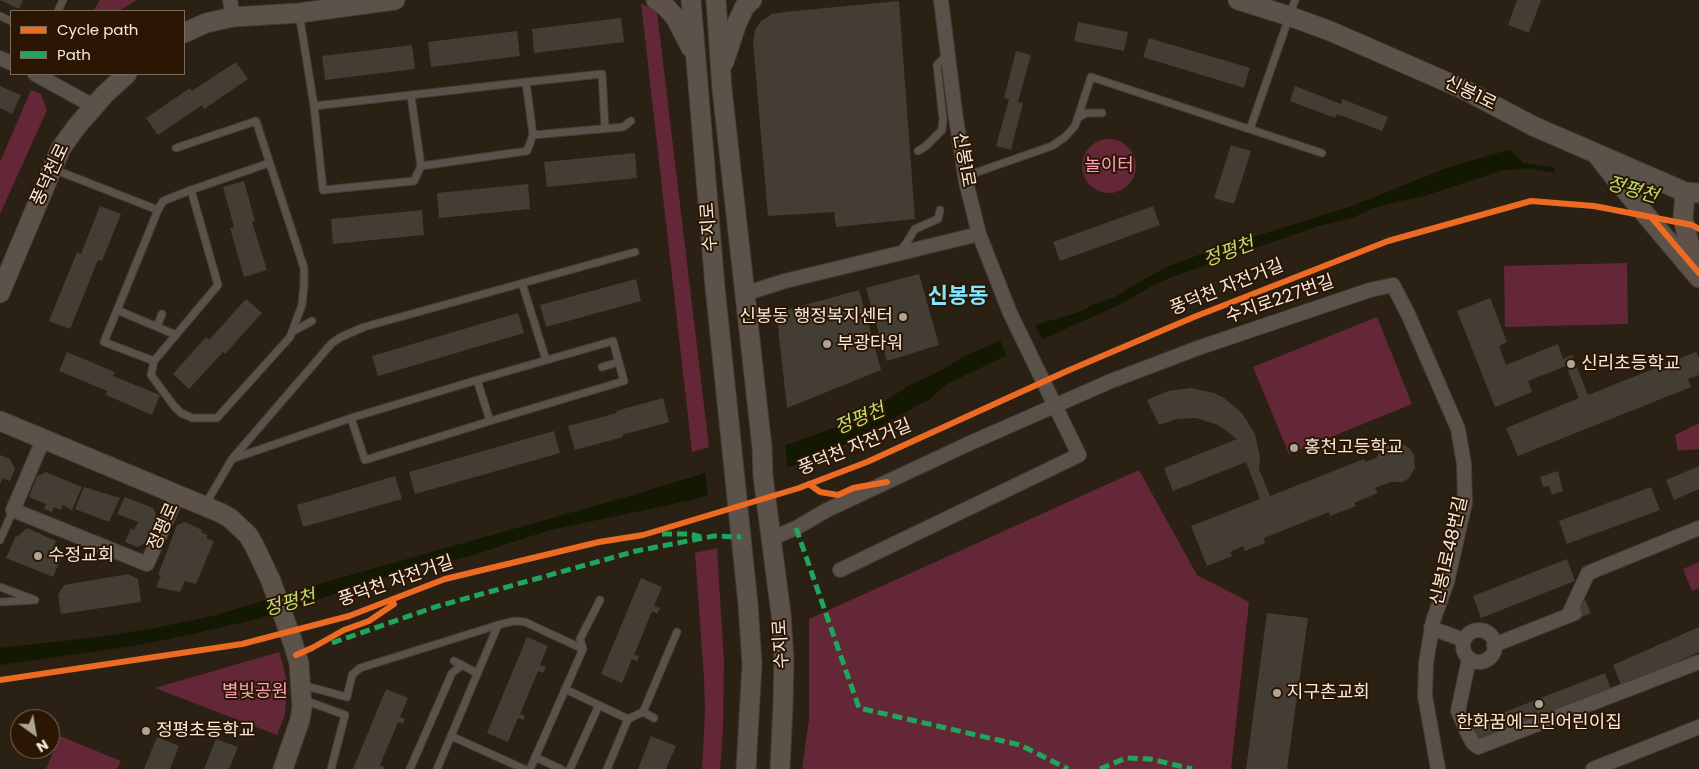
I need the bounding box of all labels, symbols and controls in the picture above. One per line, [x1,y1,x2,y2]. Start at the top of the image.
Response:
legend [10,10,185,75]
text: Cycle path [57,19,138,40]
text: Path [57,44,91,65]
street label: 신봉1로 [1440,72,1500,116]
street label: 신봉1로 [948,131,978,189]
street label: 풍덕천로 [27,140,75,210]
park label: 놀이터 [1084,155,1134,177]
water label: 정평천 [1604,173,1660,209]
street label: 수지로 [697,201,723,253]
water label: 정평천 [1200,233,1258,273]
street label: 풍덕천 자전거길 [1167,255,1287,321]
street label: 수지로227번길 [1223,271,1337,329]
district label: 신봉동 [928,284,988,310]
place label: 신봉동 행정복지센터 [739,306,893,328]
marker: 신봉동 행정복지센터 [897,311,909,323]
place label: 부광타워 [837,333,903,355]
marker: 부광타워 [821,338,833,350]
place label: 신리초등학교 [1581,353,1680,375]
marker: 신리초등학교 [1565,358,1577,370]
water label: 정평천 [831,399,889,441]
street label: 풍덕천 자전거길 [795,415,915,481]
place label: 홍천고등학교 [1304,437,1403,459]
marker: 홍천고등학교 [1288,442,1300,454]
street label: 신봉1로48번길 [1427,494,1473,608]
street label: 정평로 [144,500,184,554]
place label: 수정교회 [48,545,114,567]
marker: 수정교회 [32,550,44,562]
street label: 풍덕천 자전거길 [335,552,457,612]
water label: 정평천 [262,586,318,622]
street label: 수지로 [770,619,794,669]
park label: 별빛공원 [222,681,288,703]
place label: 지구촌교회 [1287,682,1370,704]
marker: 지구촌교회 [1271,687,1283,699]
marker: 한화꿈에그린어린이집 [1533,698,1545,710]
north arrow [10,709,60,759]
place label: 한화꿈에그린어린이집 [1456,712,1622,734]
place label: 정평초등학교 [156,720,255,742]
marker: 정평초등학교 [140,725,152,737]
text: N [33,735,52,757]

